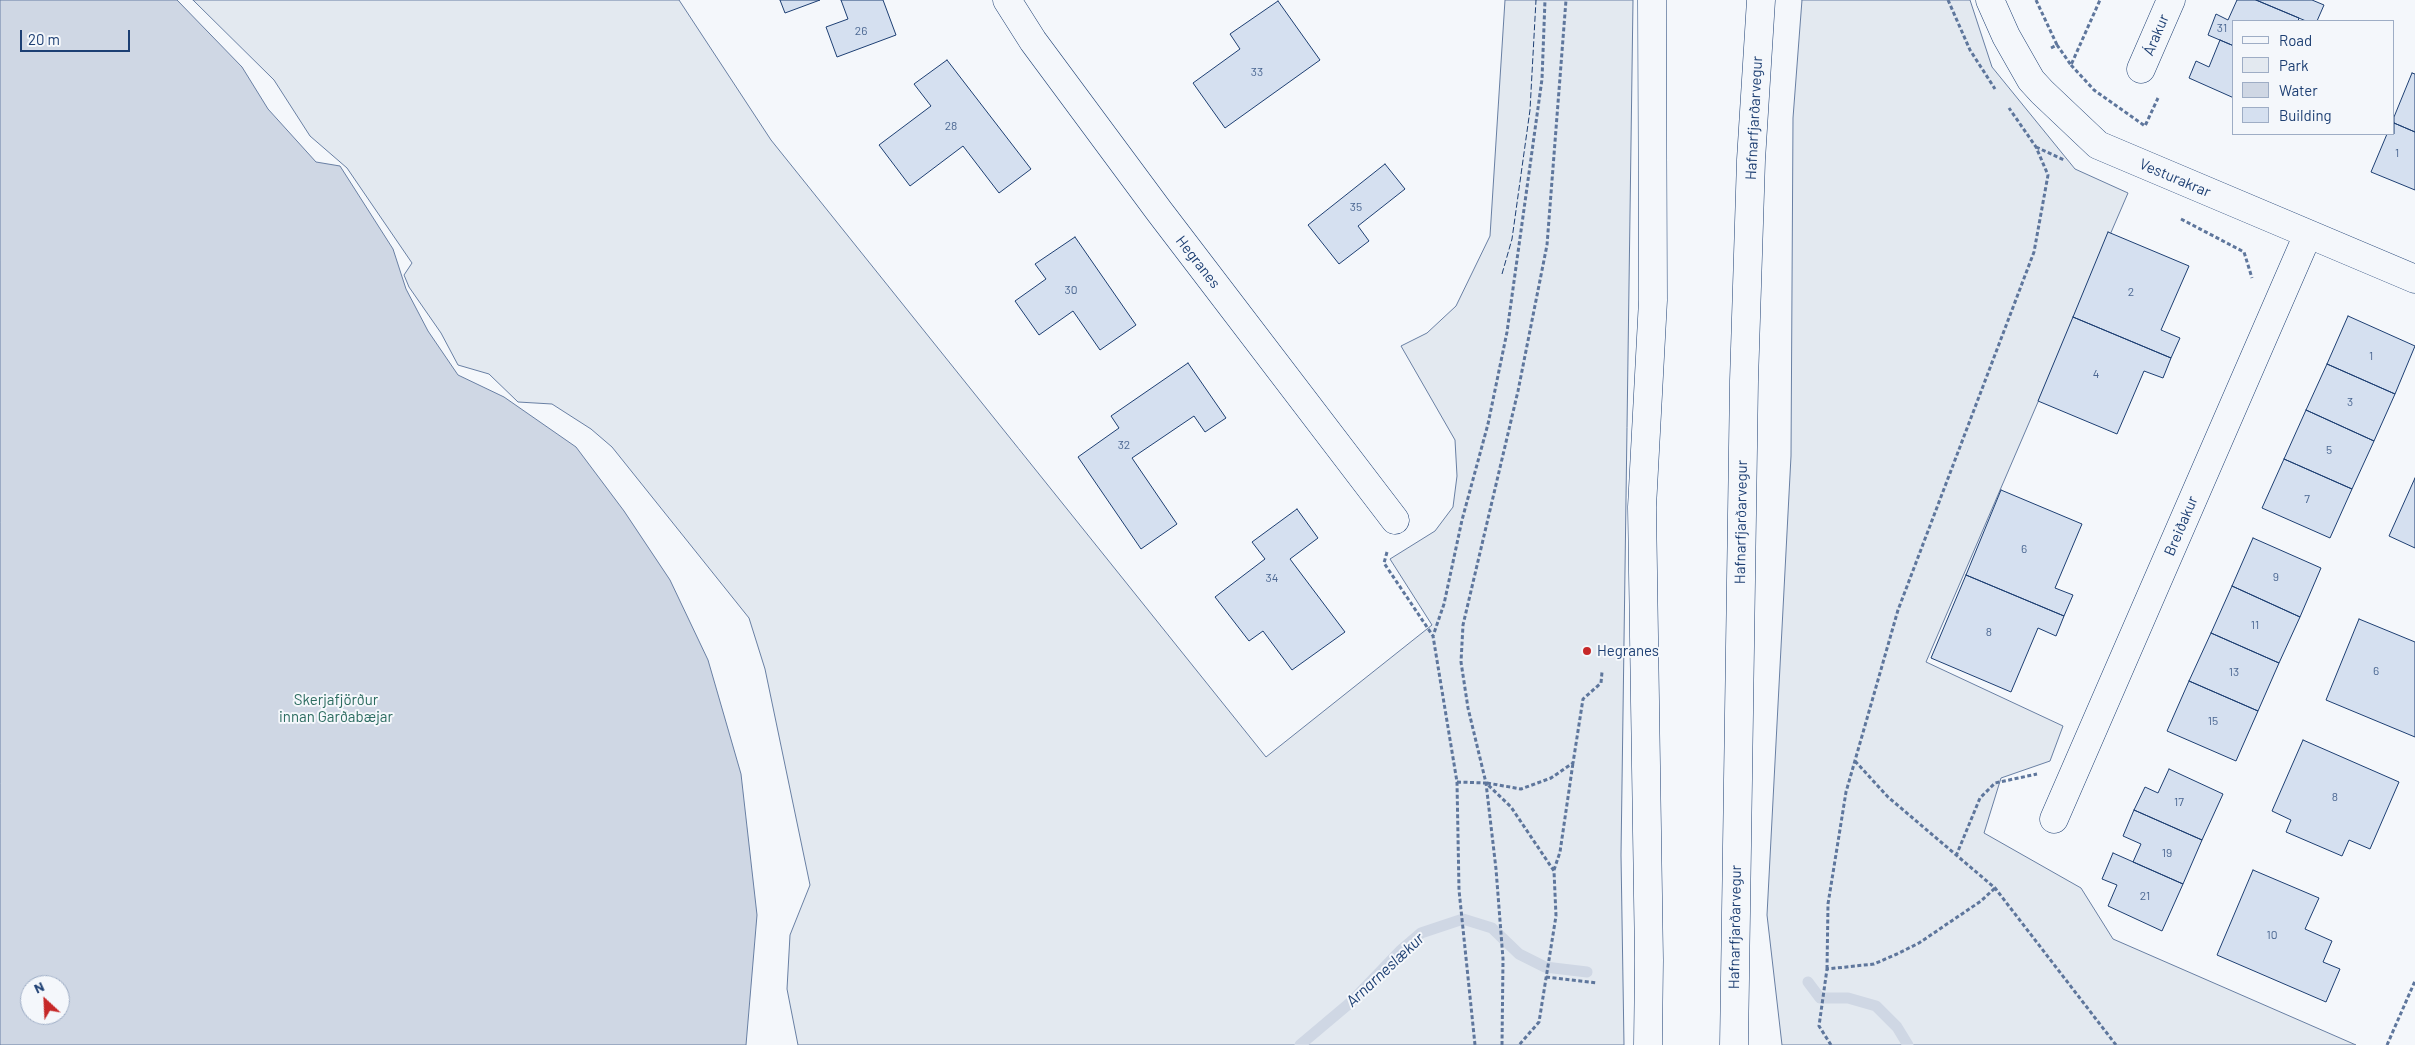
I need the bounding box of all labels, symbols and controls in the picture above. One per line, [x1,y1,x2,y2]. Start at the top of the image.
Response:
street label: Árakur [2139,12,2173,58]
scale bar [22,20,132,52]
legend [2232,20,2395,135]
house number: 31 [2217,21,2227,35]
house number: 26 [855,24,867,38]
text: 20 m [28,30,60,48]
text: Road [2279,31,2312,49]
street label: Hafnarfjarðarvegur [1742,56,1766,180]
text: Park [2279,56,2308,74]
house number: 33 [1251,65,1263,79]
text: Water [2279,81,2318,99]
text: Building [2279,106,2332,124]
house number: 28 [945,119,957,133]
house number: 1 [2395,146,2399,160]
street label: Vesturakrar [2137,155,2213,201]
house number: 35 [1350,200,1362,214]
street label: Hegranes [1172,232,1224,292]
house number: 30 [1065,283,1077,297]
house number: 2 [2128,285,2134,299]
house number: 1 [2369,349,2373,363]
house number: 4 [2093,367,2099,381]
house number: 3 [2347,395,2353,409]
house number: 32 [1118,438,1130,452]
house number: 5 [2326,443,2332,457]
street label: Hafnarfjarðarvegur [1731,460,1751,584]
house number: 7 [2304,492,2310,506]
street label: Breiðakur [2160,493,2202,559]
house number: 6 [2021,542,2027,556]
house number: 9 [2273,570,2279,584]
house number: 34 [1266,571,1278,585]
house number: 11 [2251,618,2259,632]
house number: 8 [1986,625,1992,639]
place label: Hegranes [1597,642,1659,660]
marker: Hegranes [1581,645,1593,657]
house number: 6 [2373,664,2379,678]
house number: 13 [2229,665,2239,679]
park label: Skerjafjörður innan Garðabæjar [279,691,393,726]
house number: 15 [2208,714,2218,728]
house number: 8 [2332,790,2338,804]
house number: 17 [2174,795,2184,809]
house number: 19 [2162,846,2172,860]
street label: Hafnarfjarðarvegur [1725,865,1745,989]
house number: 21 [2140,889,2150,903]
house number: 10 [2267,928,2277,942]
water label: Arnarneslækur [1342,929,1428,1011]
north arrow [20,975,70,1025]
text: N [31,977,47,997]

